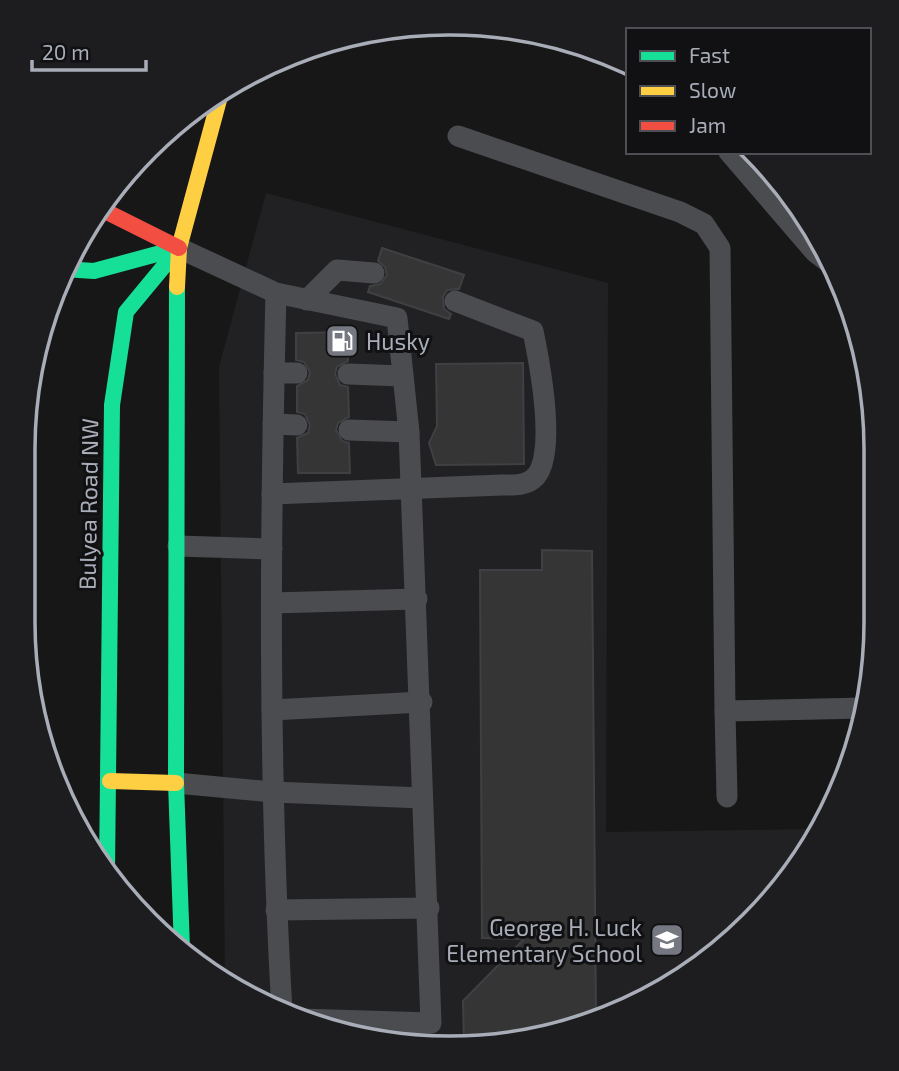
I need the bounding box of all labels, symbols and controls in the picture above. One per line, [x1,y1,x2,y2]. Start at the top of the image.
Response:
scale bar [32,28,145,72]
legend [626,28,871,154]
text: 20 m [42,39,90,64]
text: Fast [689,42,730,67]
text: Slow [689,77,736,102]
text: Jam [689,112,726,137]
fuel station icon: Husky [323,322,361,360]
place label: Husky [366,327,430,355]
street label: Bulyea Road NW [73,418,104,590]
place label: George H. Luck Elementary School [446,913,642,967]
school or university icon: George H. Luck Elementary School [648,921,686,959]

